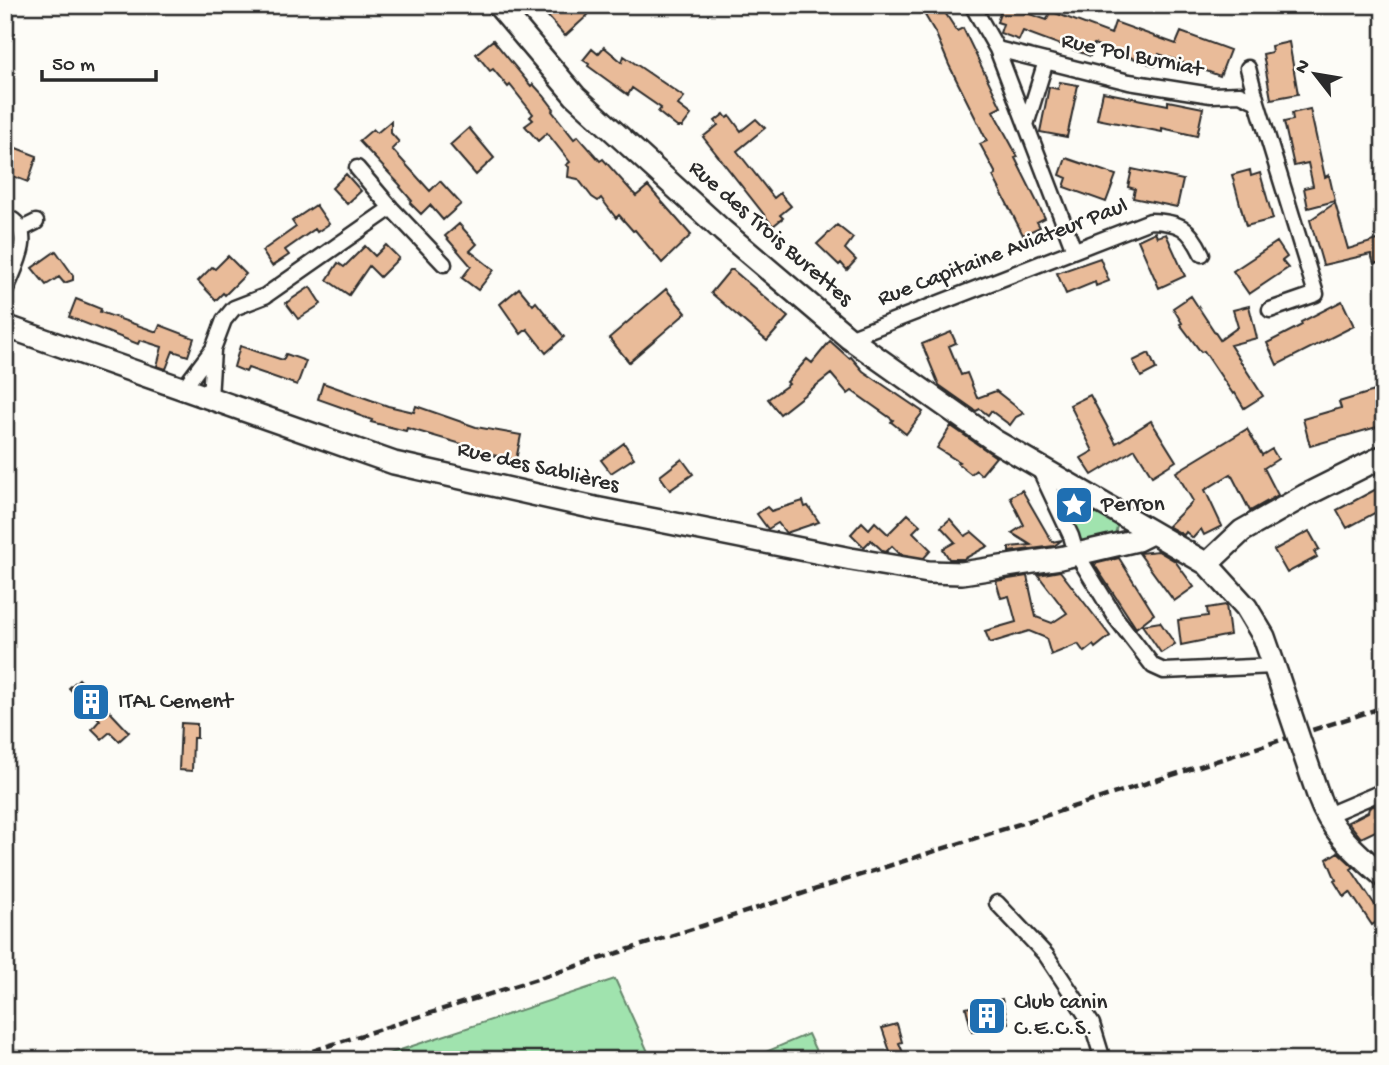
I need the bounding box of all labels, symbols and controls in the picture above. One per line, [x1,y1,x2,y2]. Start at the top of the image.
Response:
street label: Rue Pol Burniat [1059,28,1207,85]
scale bar [42,38,156,82]
north arrow [1280,38,1350,108]
text: 50 m [52,54,95,79]
text: N [1290,56,1316,78]
street label: Rue des Trois Burettes [682,155,858,313]
street label: Rue Capitaine Aviateur Paul [874,193,1132,313]
street label: Rue des Sablières [454,436,622,500]
place icon: Perron [1053,484,1095,526]
place label: Perron [1100,492,1165,519]
building icon: ITAL Cement [70,681,112,723]
place label: ITAL Cement [118,689,234,716]
place label: Club canin C.E.C.S. [1014,990,1107,1043]
building icon: Club canin C.E.C.S. [966,995,1008,1037]

